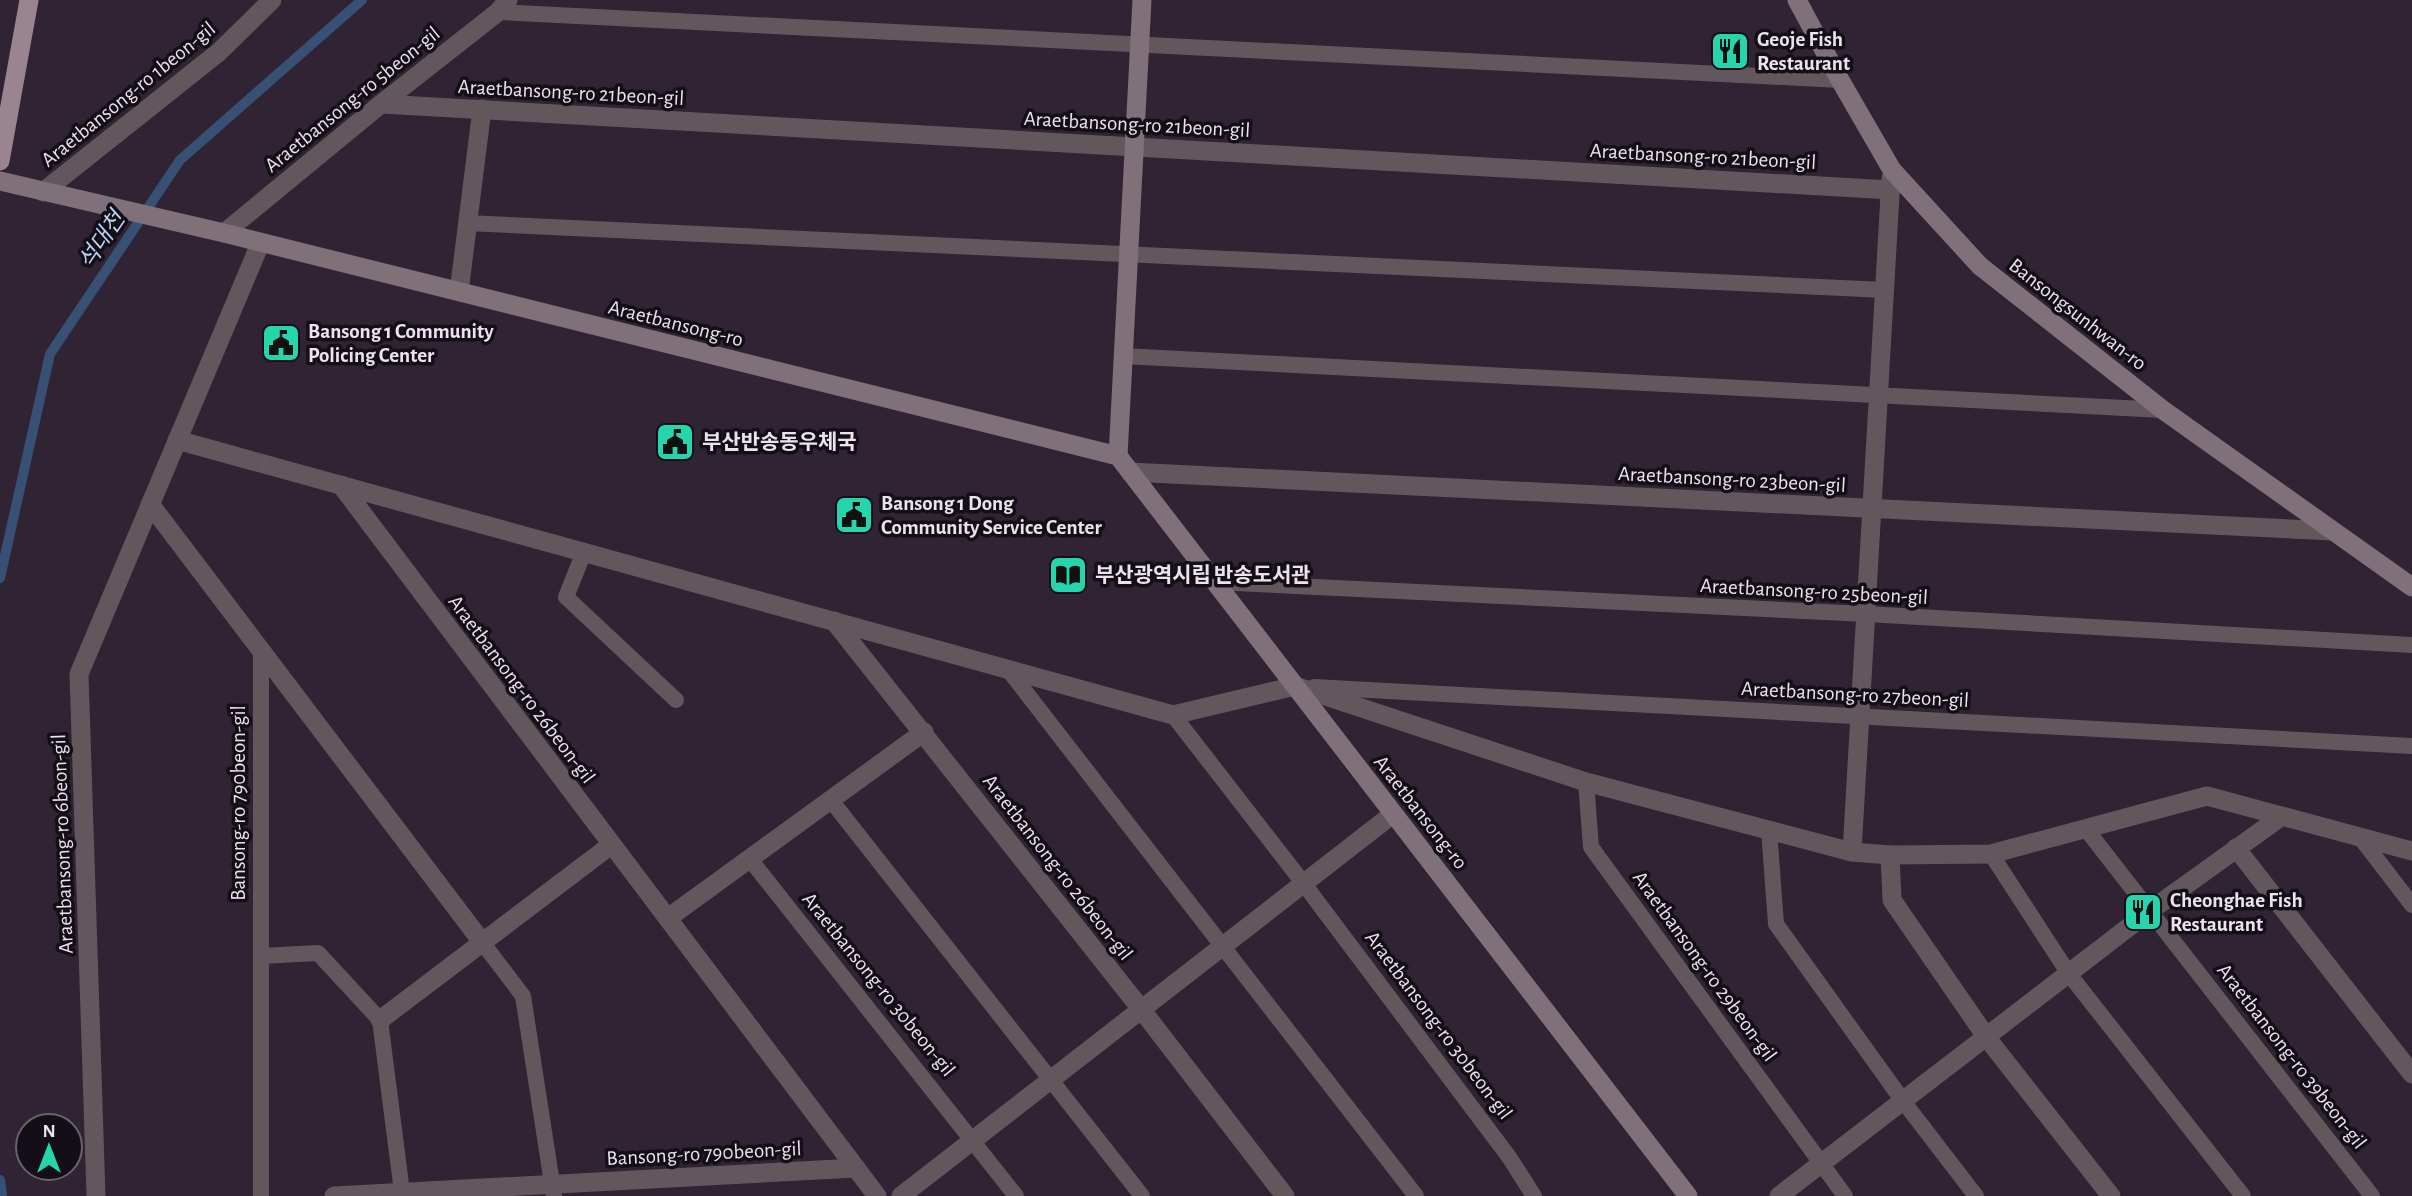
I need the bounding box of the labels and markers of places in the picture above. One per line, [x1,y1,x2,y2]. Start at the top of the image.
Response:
place label: Geoje Fish Restaurant [1757,29,1850,74]
restaurant icon: Geoje Fish Restaurant [1709,30,1751,72]
place label: Bansong 1 Community Policing Center [308,321,494,366]
public building icon: Bansong 1 Community Policing Center [260,322,302,364]
public building icon: 부산반송동우체국 [654,421,696,463]
place label: 부산반송동우체국 [702,431,857,453]
place label: Bansong 1 Dong Community Service Center [881,493,1102,538]
public building icon: Bansong 1 Dong Community Service Center [833,494,875,536]
library icon: 부산광역시립 반송도서관 [1047,554,1089,596]
place label: 부산광역시립 반송도서관 [1095,564,1311,586]
place label: Cheonghae Fish Restaurant [2170,890,2303,935]
restaurant icon: Cheonghae Fish Restaurant [2122,891,2164,933]

